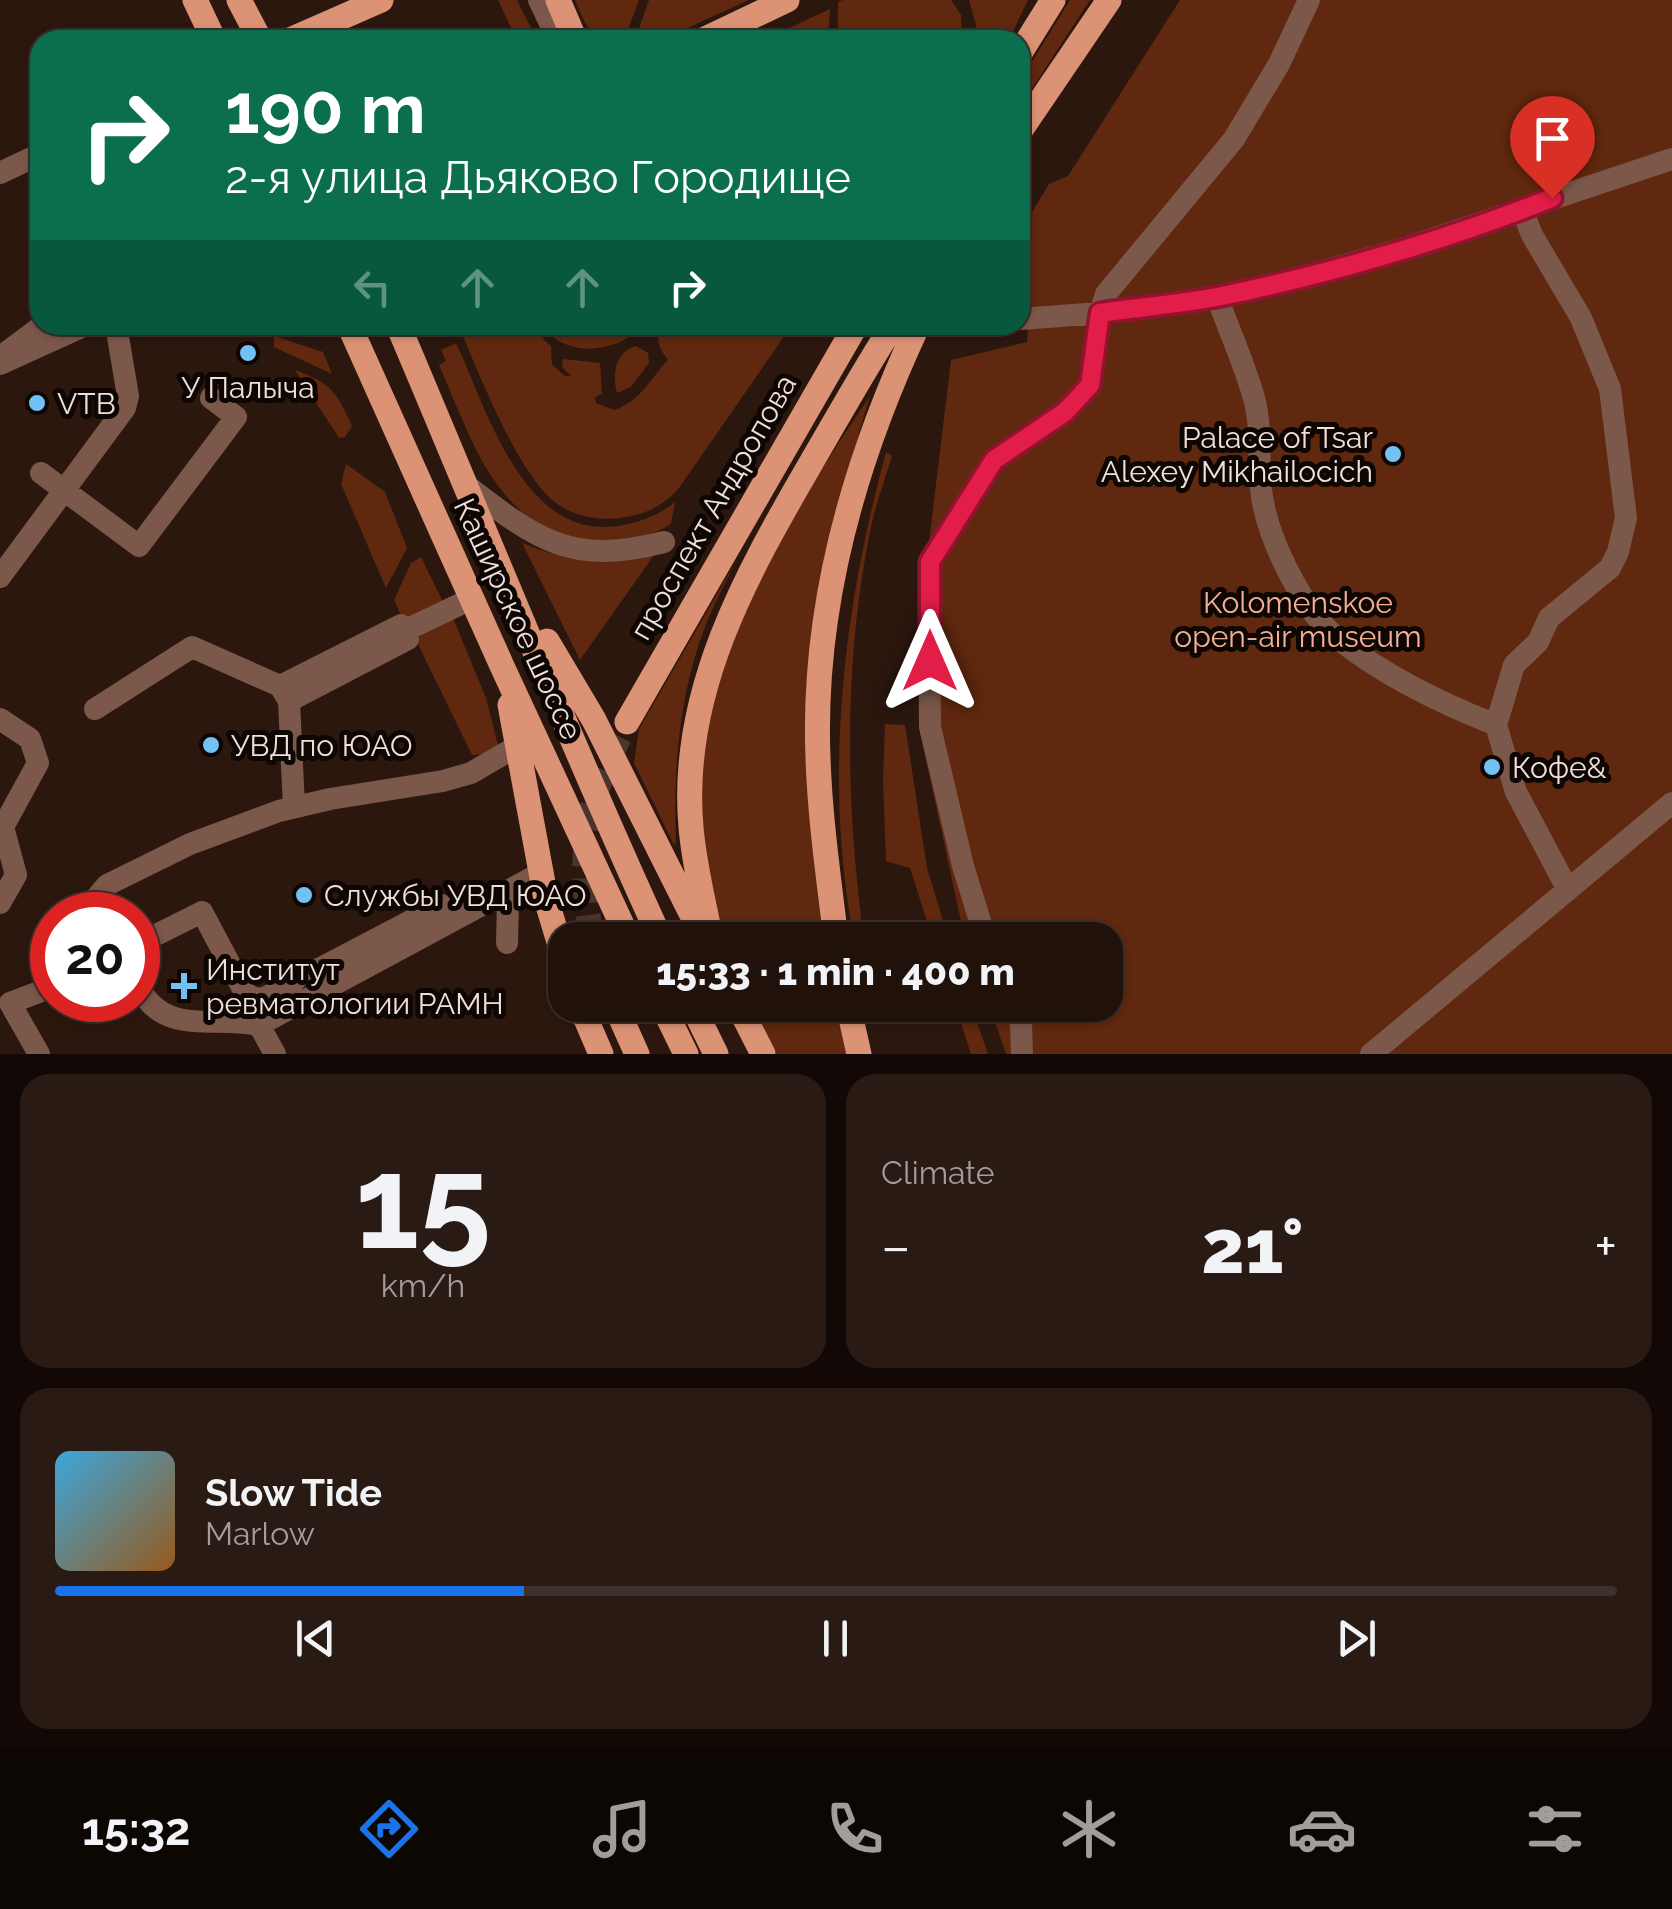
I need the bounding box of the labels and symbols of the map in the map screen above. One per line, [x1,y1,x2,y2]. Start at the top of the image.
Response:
pin [1510,96,1595,199]
marker: У Палыча [237,342,259,364]
street label: проспект Андропова [623,368,803,646]
place label: У Палыча [181,370,315,405]
place label: VTB [57,386,116,421]
marker: VTB [26,392,48,414]
place label: Palace of Tsar Alexey Mikhailocich [1101,420,1373,489]
marker: Palace of Tsar Alexey Mikhailocich [1382,443,1404,465]
street label: Каширское шоссе [447,493,589,745]
park label: Kolomenskoe open-air museum [1174,585,1422,654]
position arrow [878,609,982,713]
place label: УВД по ЮАО [231,728,412,763]
marker: УВД по ЮАО [200,734,222,756]
place label: Кофе& [1512,750,1607,785]
marker: Кофе& [1481,756,1503,778]
place label: Службы УВД ЮАО [324,878,587,913]
marker: Службы УВД ЮАО [293,884,315,906]
speed limit sign: 20 [30,892,160,1022]
place label: Институт ревматологии РАМН [206,952,504,1021]
marker: Институт ревматологии РАМН [171,973,197,999]

